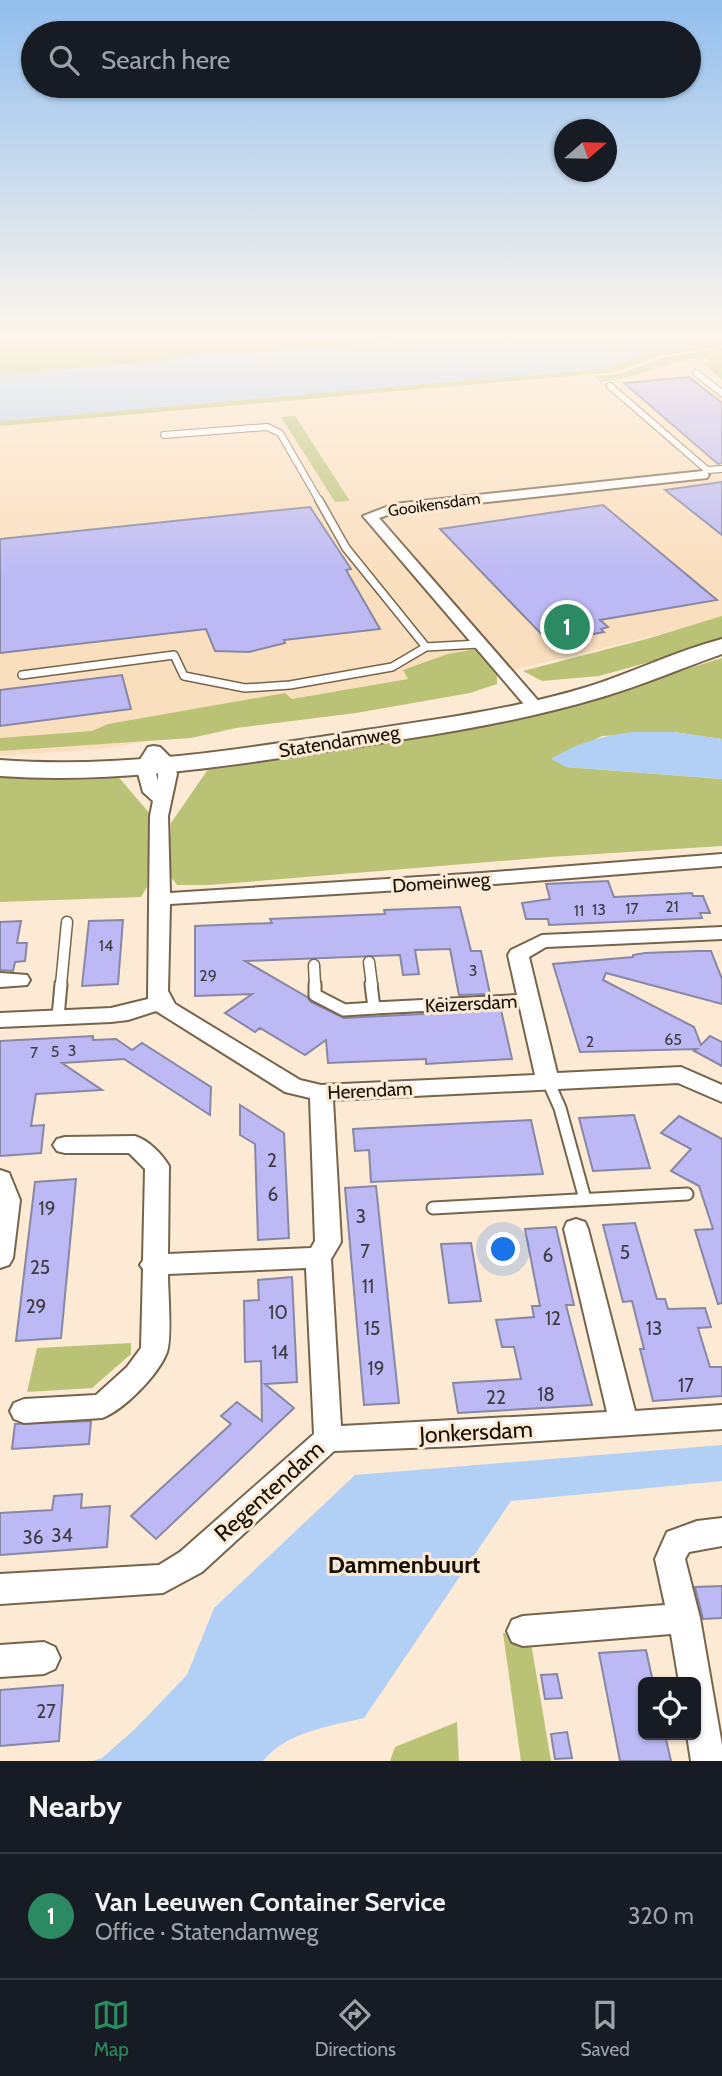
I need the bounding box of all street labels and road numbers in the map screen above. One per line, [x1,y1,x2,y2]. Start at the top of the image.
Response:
street label: Gooikensdam [387,489,481,520]
street label: Statendamweg [277,721,402,762]
street label: Domeinweg [391,868,491,897]
street label: Keizersdam [424,990,518,1017]
street label: Herendam [327,1077,413,1104]
street label: Jonkersdam [418,1415,533,1449]
street label: Regentendam [209,1435,329,1547]

